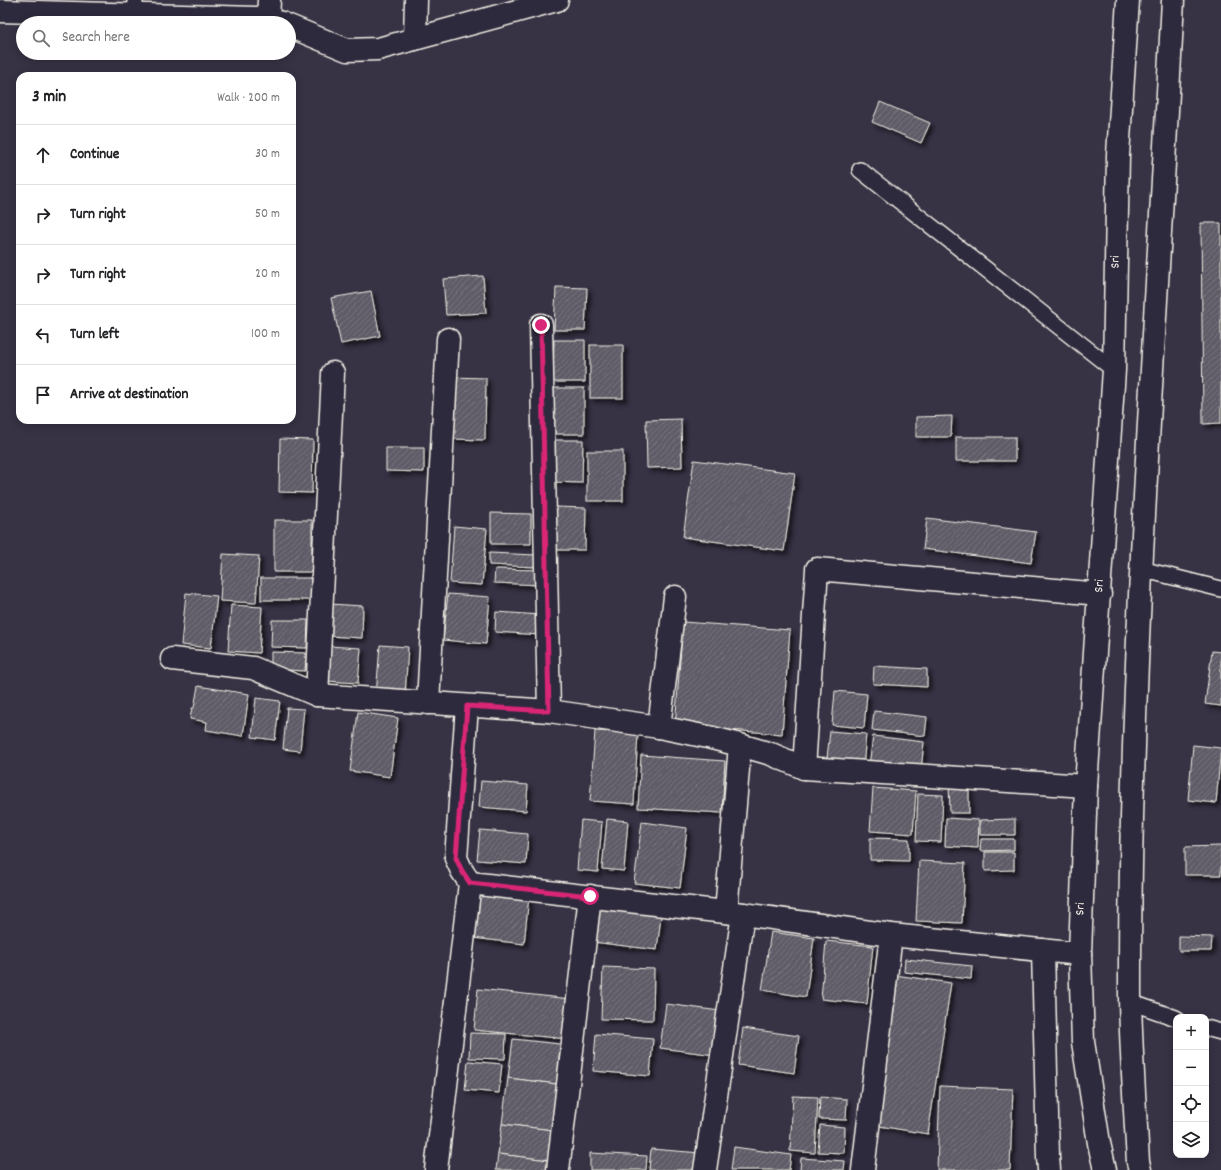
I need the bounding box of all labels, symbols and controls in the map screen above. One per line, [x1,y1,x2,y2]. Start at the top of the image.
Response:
search box [16,16,296,60]
icon: search [30,27,52,49]
text: Search here [62,27,130,49]
text: 3 min [32,86,66,110]
text: Walk · 200 m [217,89,280,108]
icon: ahead [32,144,54,166]
text: Continue [70,144,119,166]
text: 30 m [255,145,280,164]
icon: right [32,204,54,226]
text: Turn right [70,204,126,226]
text: 50 m [255,205,280,224]
street label: Sri [1106,255,1126,269]
icon: right [32,264,54,286]
text: Turn right [70,264,126,286]
text: 20 m [255,265,280,284]
route end [532,316,550,334]
icon: left [32,324,54,346]
text: Turn left [70,324,119,346]
text: 100 m [251,325,280,344]
icon: arrive [32,384,54,406]
text: Arrive at destination [70,384,188,406]
street label: Sri [1090,578,1110,593]
route start [581,887,599,905]
street label: Sri [1071,902,1091,916]
map controls [1173,1014,1209,1158]
button: + [1173,1014,1209,1050]
button: − [1173,1050,1209,1086]
button: locate [1173,1086,1209,1122]
button: layers [1173,1122,1209,1158]

